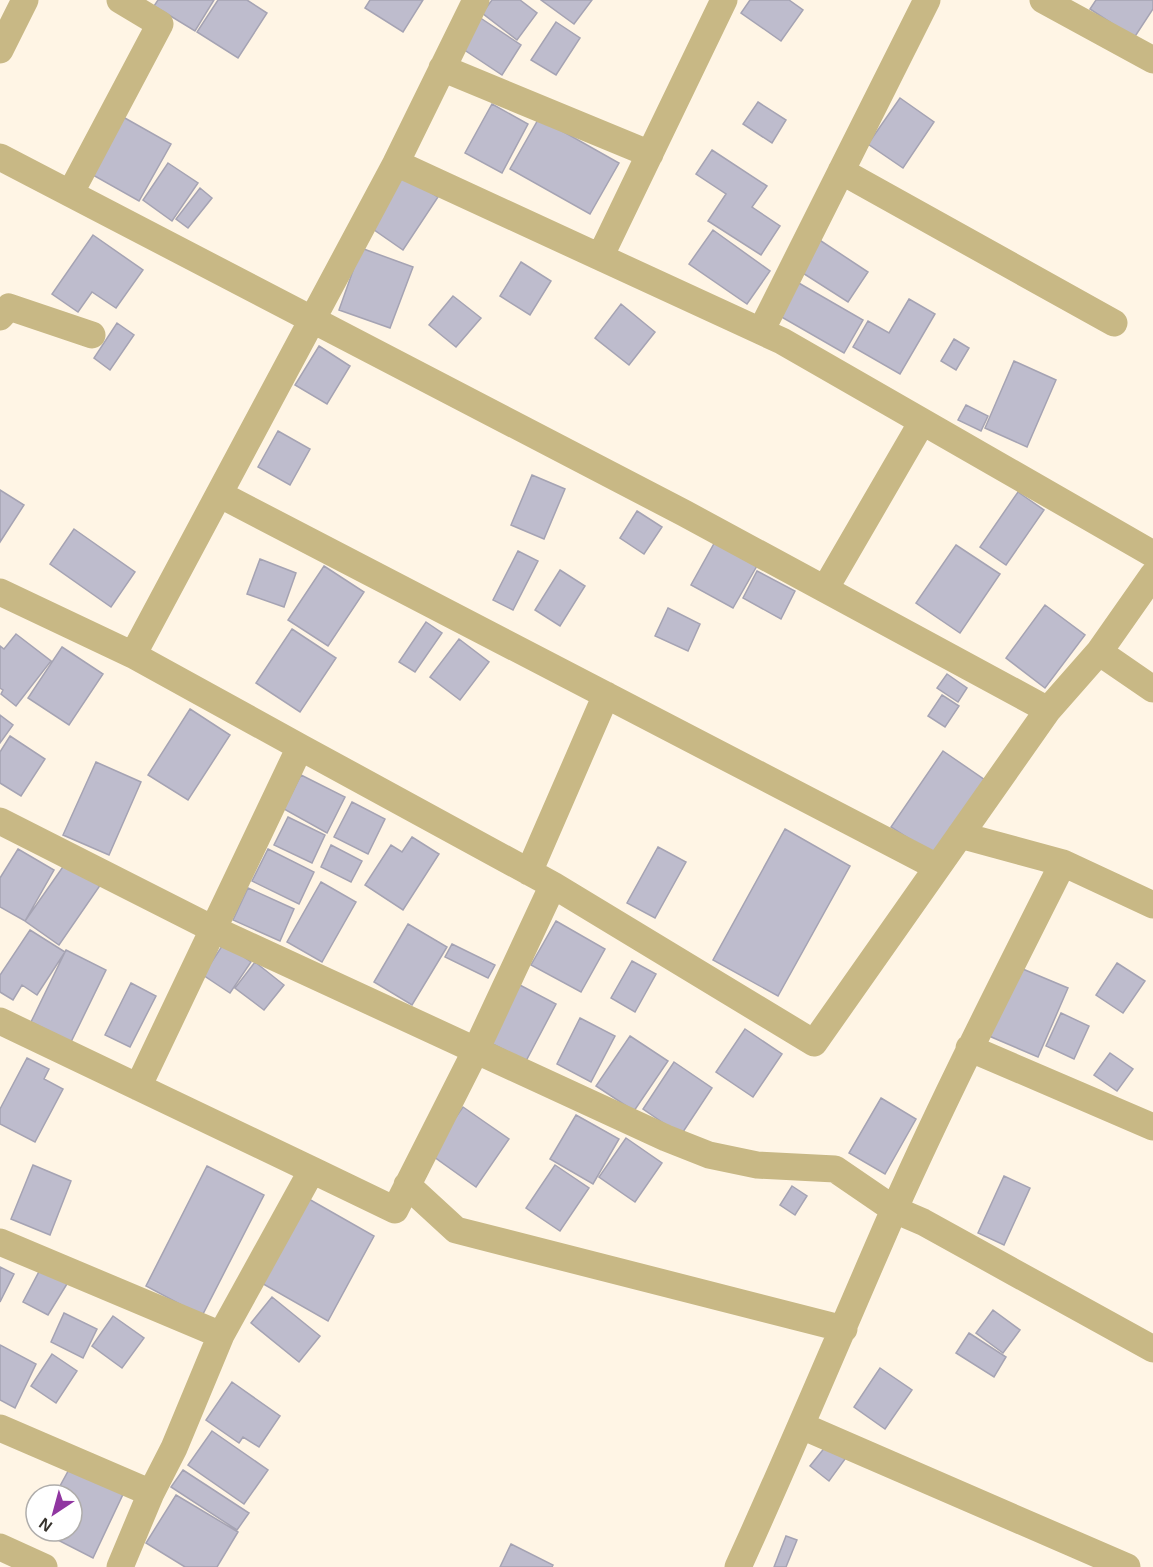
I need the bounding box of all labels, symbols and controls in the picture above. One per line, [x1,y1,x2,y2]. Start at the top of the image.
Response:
north arrow [24,1483,84,1543]
text: N [36,1514,55,1535]

